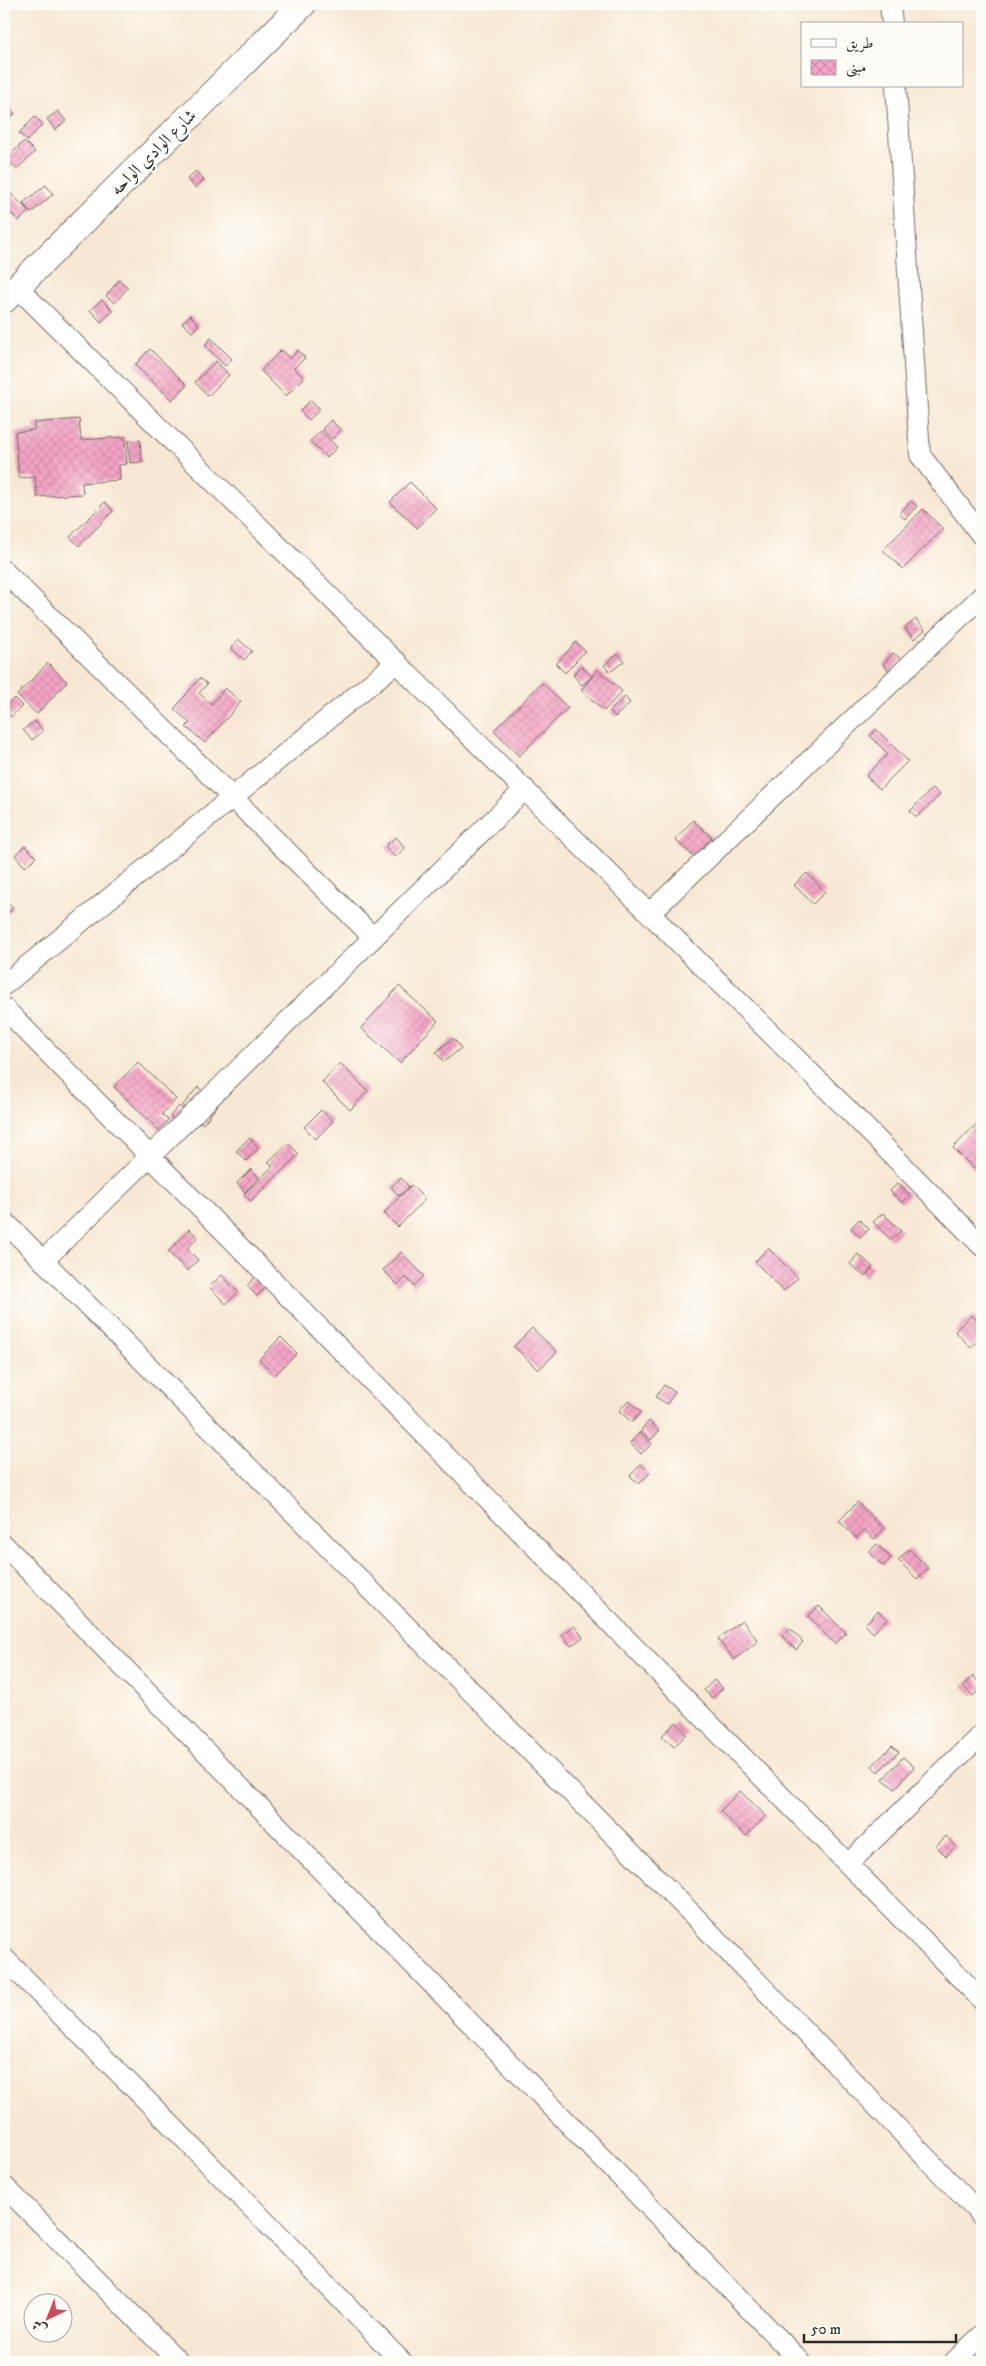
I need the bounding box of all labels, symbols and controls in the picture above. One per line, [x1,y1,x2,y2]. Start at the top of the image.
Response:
legend [801,22,964,88]
text: طريق [846,34,873,53]
text: مبنى [846,58,866,78]
street label: شارع الوادي الواحه [106,105,204,203]
north arrow [22,2294,72,2344]
scale bar [804,2311,956,2343]
text: ش [29,2315,51,2338]
text: 50 m [811,2320,841,2339]

